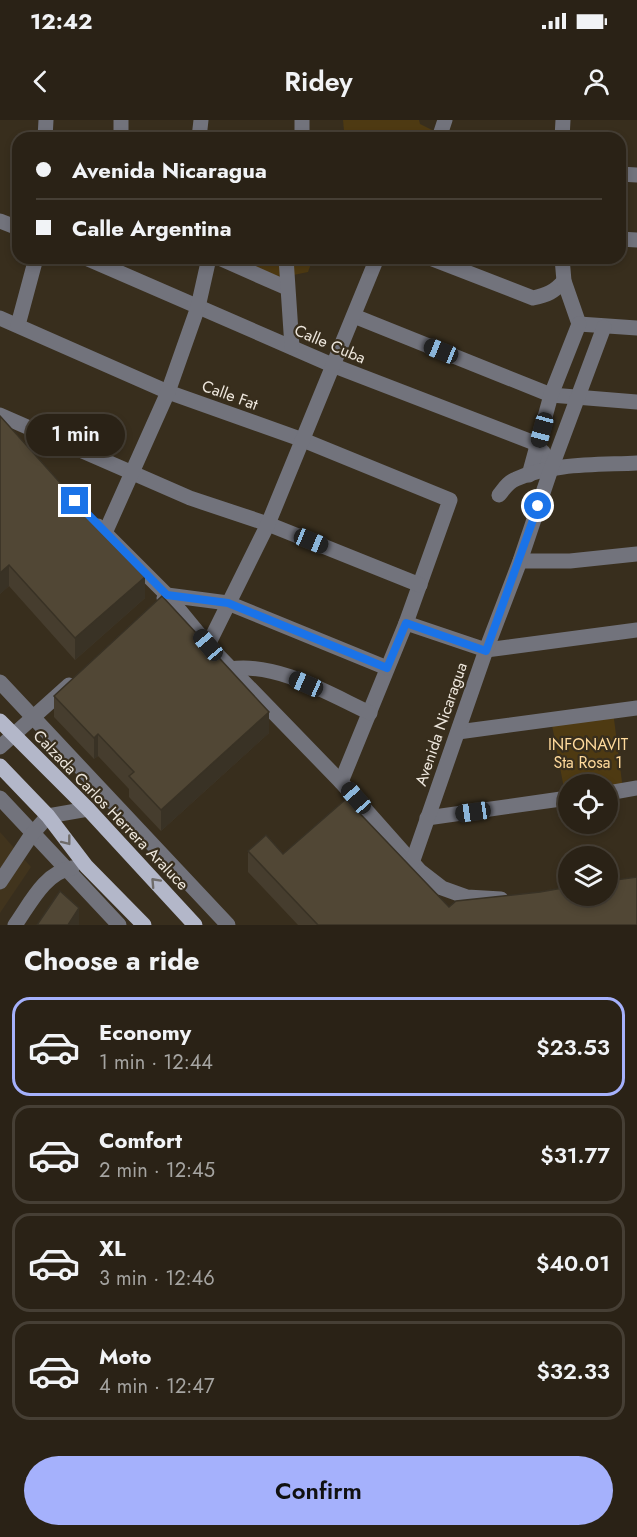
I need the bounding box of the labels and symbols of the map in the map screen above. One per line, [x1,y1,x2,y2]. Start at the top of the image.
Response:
street label: Calle Cuba [291,319,369,369]
car [421,336,461,366]
street label: Calle Fat [199,374,261,416]
car [529,410,555,450]
callout: 1 min [26,414,124,456]
route end [61,487,88,514]
route start [524,492,551,519]
car [291,526,331,556]
car [190,625,226,665]
street label: Avenida Nicaragua [409,659,473,789]
car [286,668,326,700]
street label: Calzada Carlos Herrera Araluce [28,725,194,895]
park label: INFONAVIT Sta Rosa 1 [548,733,629,774]
car [337,779,375,817]
car [454,801,492,823]
one-way arrow [59,834,70,845]
one-way arrow [151,878,162,889]

